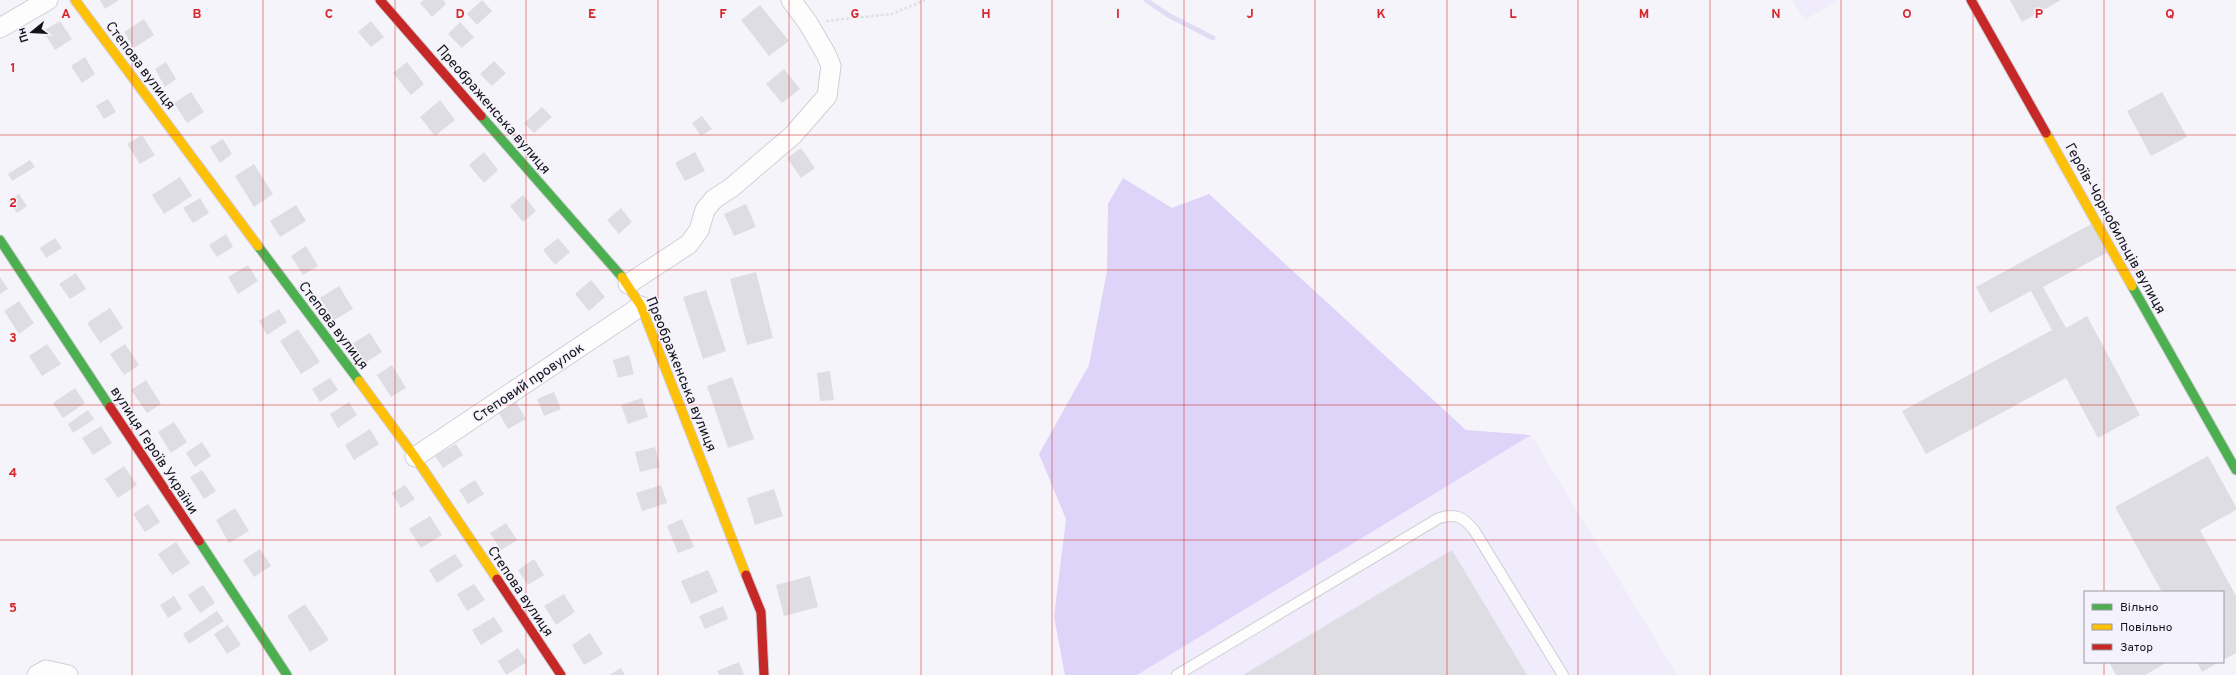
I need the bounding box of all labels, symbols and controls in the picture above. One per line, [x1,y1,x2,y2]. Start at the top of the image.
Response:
text: A [61,7,71,23]
text: B [193,7,202,23]
text: C [325,7,333,23]
text: D [455,7,465,23]
text: E [588,7,596,23]
text: F [719,7,727,23]
text: G [851,7,860,23]
text: H [981,7,991,23]
text: I [1116,7,1120,23]
text: J [1246,7,1254,23]
text: K [1376,7,1386,23]
text: L [1509,7,1517,23]
text: M [1639,7,1649,23]
text: N [1771,7,1781,23]
text: O [1902,7,1912,23]
text: P [2035,7,2044,23]
text: Q [2165,7,2175,23]
north arrow [12,12,52,52]
street label: Степова вулиця [101,19,178,113]
text: Пн [14,26,32,44]
street label: Преображенська вулиця [432,42,554,178]
text: 1 [10,61,16,77]
street label: Героїв-Чорнобильців вулиця [2061,140,2169,317]
text: 2 [9,196,17,212]
street label: Степова вулиця [294,279,371,373]
street label: Преображенська вулиця [642,295,720,454]
text: 3 [9,331,17,347]
street label: Степовий провулок [470,340,588,427]
street label: вулиця Героїв України [106,384,201,518]
text: 4 [9,466,17,482]
street label: Степова вулиця [483,543,556,640]
legend [2084,591,2224,663]
text: Вільно [2120,600,2159,616]
text: 5 [9,601,17,617]
text: Повільно [2120,620,2173,636]
text: Затор [2120,640,2153,656]

